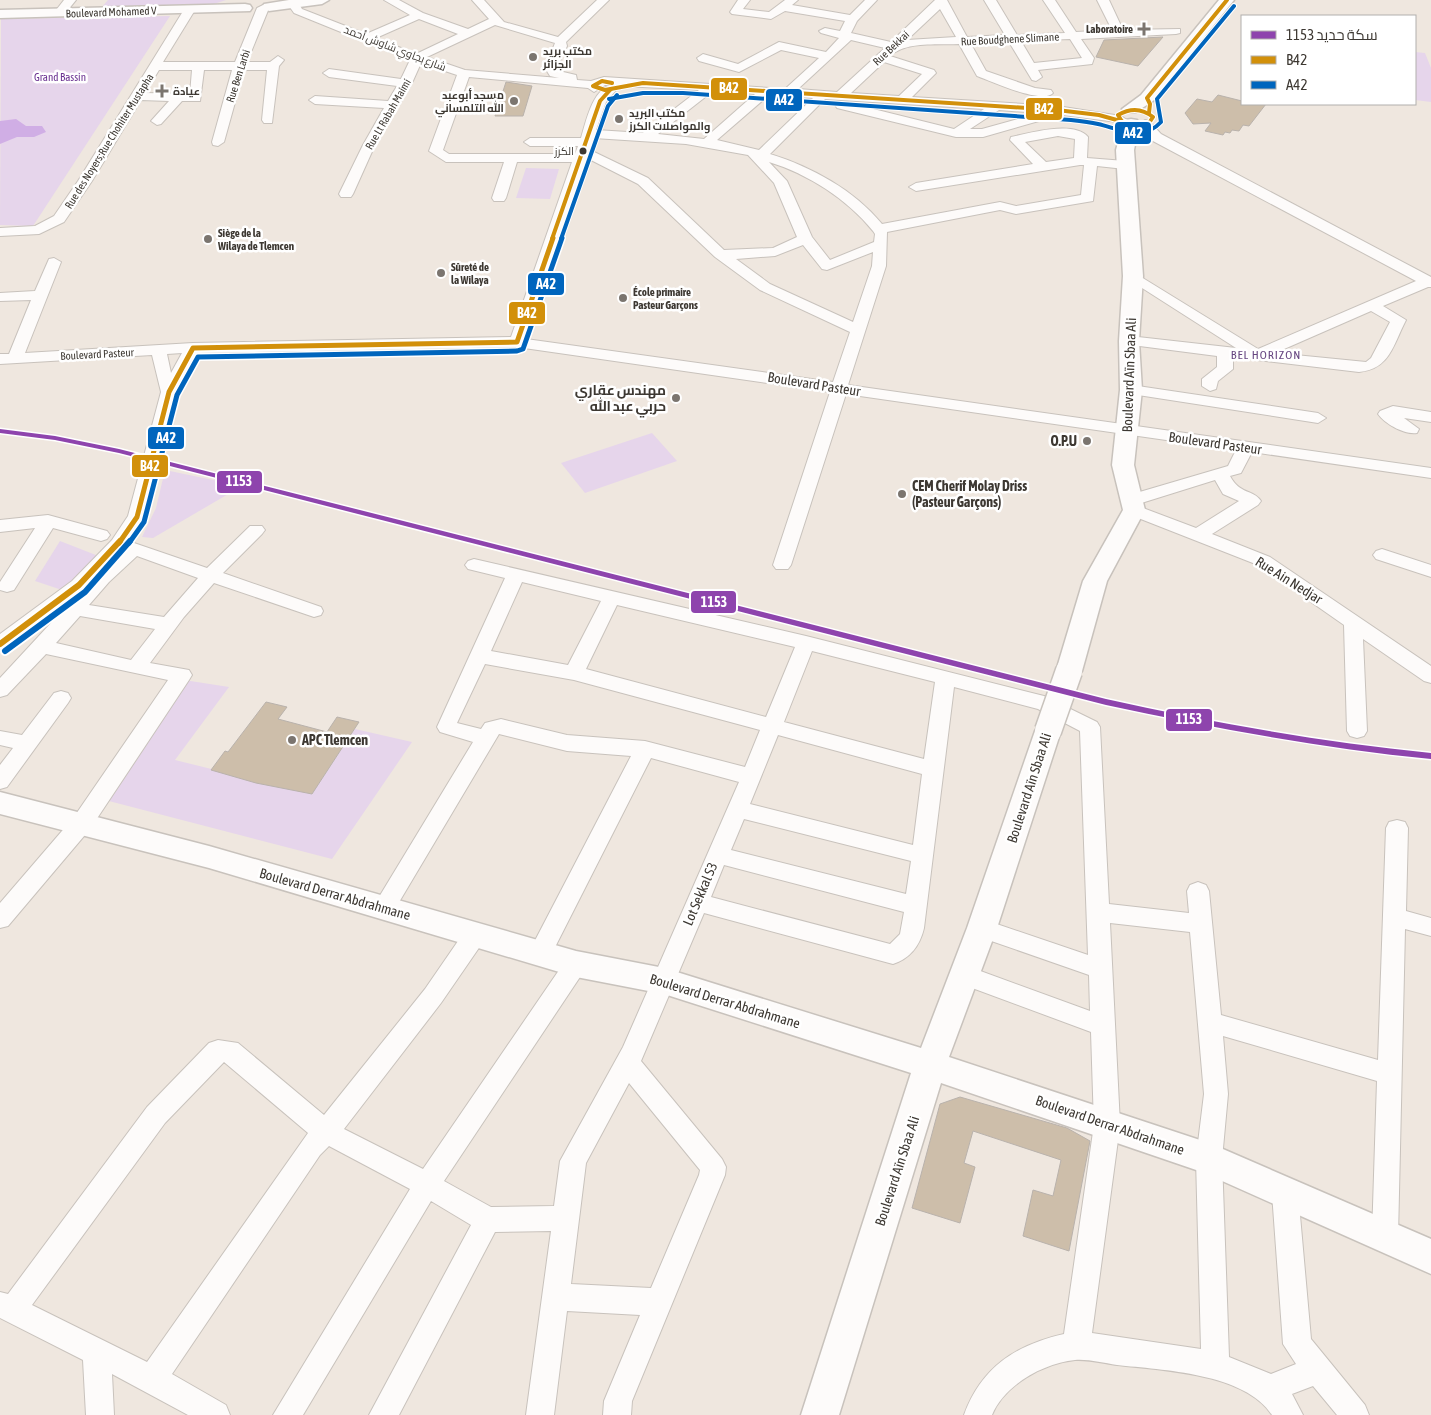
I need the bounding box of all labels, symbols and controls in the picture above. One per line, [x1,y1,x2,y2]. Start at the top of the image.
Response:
street label: Boulevard Mohamed V [65,4,157,20]
legend [1241,15,1416,105]
street label: شارع بجاوي شاوش أحمد [341,22,448,76]
marker: Laboratoire [1137,22,1151,36]
place label: Laboratoire [1086,23,1133,35]
text: سكة حديد 1153 [1286,26,1378,43]
street label: Rue Bekkai [871,28,911,68]
street label: Rue Boudghene Slimane [960,30,1060,48]
place label: مكتب بريد الجزائر [542,45,592,71]
street label: Rue Ben Larbi [224,48,252,104]
marker: مكتب بريد الجزائر [527,51,539,63]
text: B42 [1286,51,1307,68]
park label: Grand Bassin [34,71,86,83]
street label: Rue des Noyers;Rue Chohiter Mustapha [62,71,156,211]
text: A42 [1286,76,1307,93]
street label: Rue Lt Rabah Maimi [363,77,413,151]
line badge: B42 [710,77,748,101]
text: B42 [719,80,739,96]
marker: عيادة [155,84,169,98]
place label: عيادة [173,85,200,98]
place label: مسجد أبوعبد الله التلمساني [435,88,504,118]
line badge: A42 [765,88,803,112]
text: A42 [773,92,794,108]
marker: مسجد أبوعبد الله التلمساني [508,95,520,107]
line badge: B42 [1025,97,1063,121]
text: B42 [1034,101,1054,117]
place label: مكتب البريد والمواصلات الكرز [628,107,710,134]
marker: مكتب البريد والمواصلات الكرز [613,113,625,125]
line badge: A42 [1114,121,1152,145]
text: A42 [1122,125,1143,141]
place label: الكرز [554,145,574,158]
marker: الكرز [578,146,588,156]
place label: Siège de la Wilaya de Tlemcen [217,227,294,252]
marker: Siège de la Wilaya de Tlemcen [202,233,214,245]
place label: Sûreté de la Wilaya [451,261,489,286]
marker: Sûreté de la Wilaya [435,267,447,279]
line badge: A42 [527,272,565,296]
text: A42 [535,276,556,292]
place label: École primaire Pasteur Garçons [633,286,698,311]
marker: École primaire Pasteur Garçons [617,292,629,304]
line badge: B42 [508,301,546,325]
text: B42 [517,305,537,321]
street label: Boulevard Aïn Sbaa Ali [1119,317,1139,433]
street label: Boulevard Pasteur [60,346,135,362]
district label: BEL HORIZON [1231,348,1301,362]
street label: Boulevard Pasteur [766,369,862,399]
place label: مهندس عقاري حربي عبد الله [575,382,666,418]
marker: مهندس عقاري حربي عبد الله [670,392,682,404]
line badge: A42 [147,426,185,450]
street label: Boulevard Pasteur [1167,429,1263,458]
text: A42 [155,430,176,446]
place label: O.P.U [1051,433,1077,449]
marker: O.P.U [1081,435,1093,447]
line badge: B42 [131,454,169,478]
text: B42 [140,458,160,474]
line badge: 1153 [216,470,263,494]
text: 1153 [226,473,252,489]
place label: CEM Cherif Molay Driss (Pasteur Garçons) [912,478,1027,510]
marker: CEM Cherif Molay Driss (Pasteur Garçons) [896,488,908,500]
street label: Rue Ain Nedjar [1253,553,1326,607]
line badge: 1153 [690,590,737,614]
text: 1153 [701,594,727,610]
line badge: 1153 [1165,708,1213,732]
text: 1153 [1176,711,1202,727]
street label: Boulevard Aïn Sbaa Ali [1004,731,1054,845]
place label: APC Tlemcen [301,732,368,748]
marker: APC Tlemcen [286,734,298,746]
street label: Lot Sekkal S3 [680,860,720,928]
street label: Boulevard Derrar Abdrahmane [258,865,412,923]
street label: Boulevard Derrar Abdrahmane [648,970,802,1032]
street label: Boulevard Derrar Abdrahmane [1033,1092,1187,1158]
street label: Boulevard Aïn Sbaa Ali [872,1114,922,1228]

